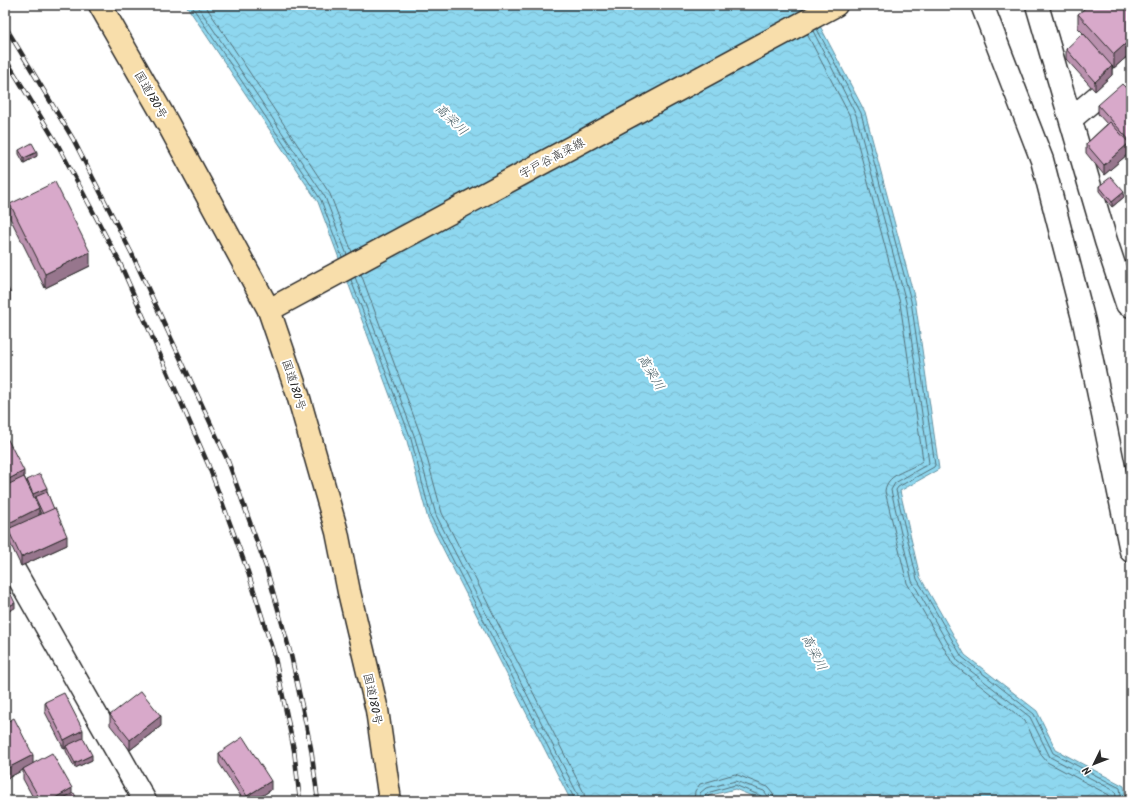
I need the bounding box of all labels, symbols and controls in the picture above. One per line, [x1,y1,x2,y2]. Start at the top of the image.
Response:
street label: 国道180号 [129,68,172,123]
water label: 高梁川 [430,99,472,141]
street label: 宇戸谷高梁線 [516,133,588,184]
water label: 高梁川 [632,351,670,395]
street label: 国道180号 [276,357,311,413]
water label: 高梁川 [795,631,832,675]
street label: 国道180号 [358,671,387,727]
north arrow [1074,744,1114,784]
text: N [1078,761,1096,779]

